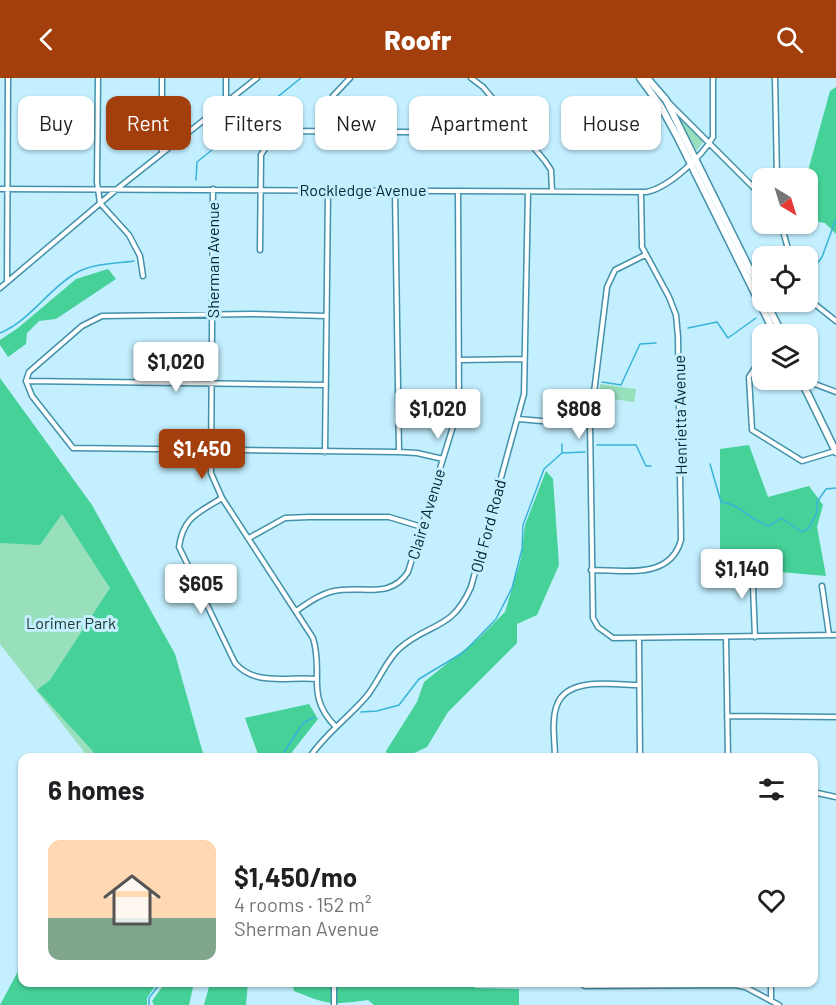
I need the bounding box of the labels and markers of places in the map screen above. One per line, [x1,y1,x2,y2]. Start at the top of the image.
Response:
pin: $1,020 [127,342,225,393]
pin: $1,020 [389,389,487,440]
pin: $808 [543,389,615,440]
pin: $1,450 [153,429,251,480]
pin: $1,140 [693,549,791,600]
pin: $605 [165,564,237,615]

